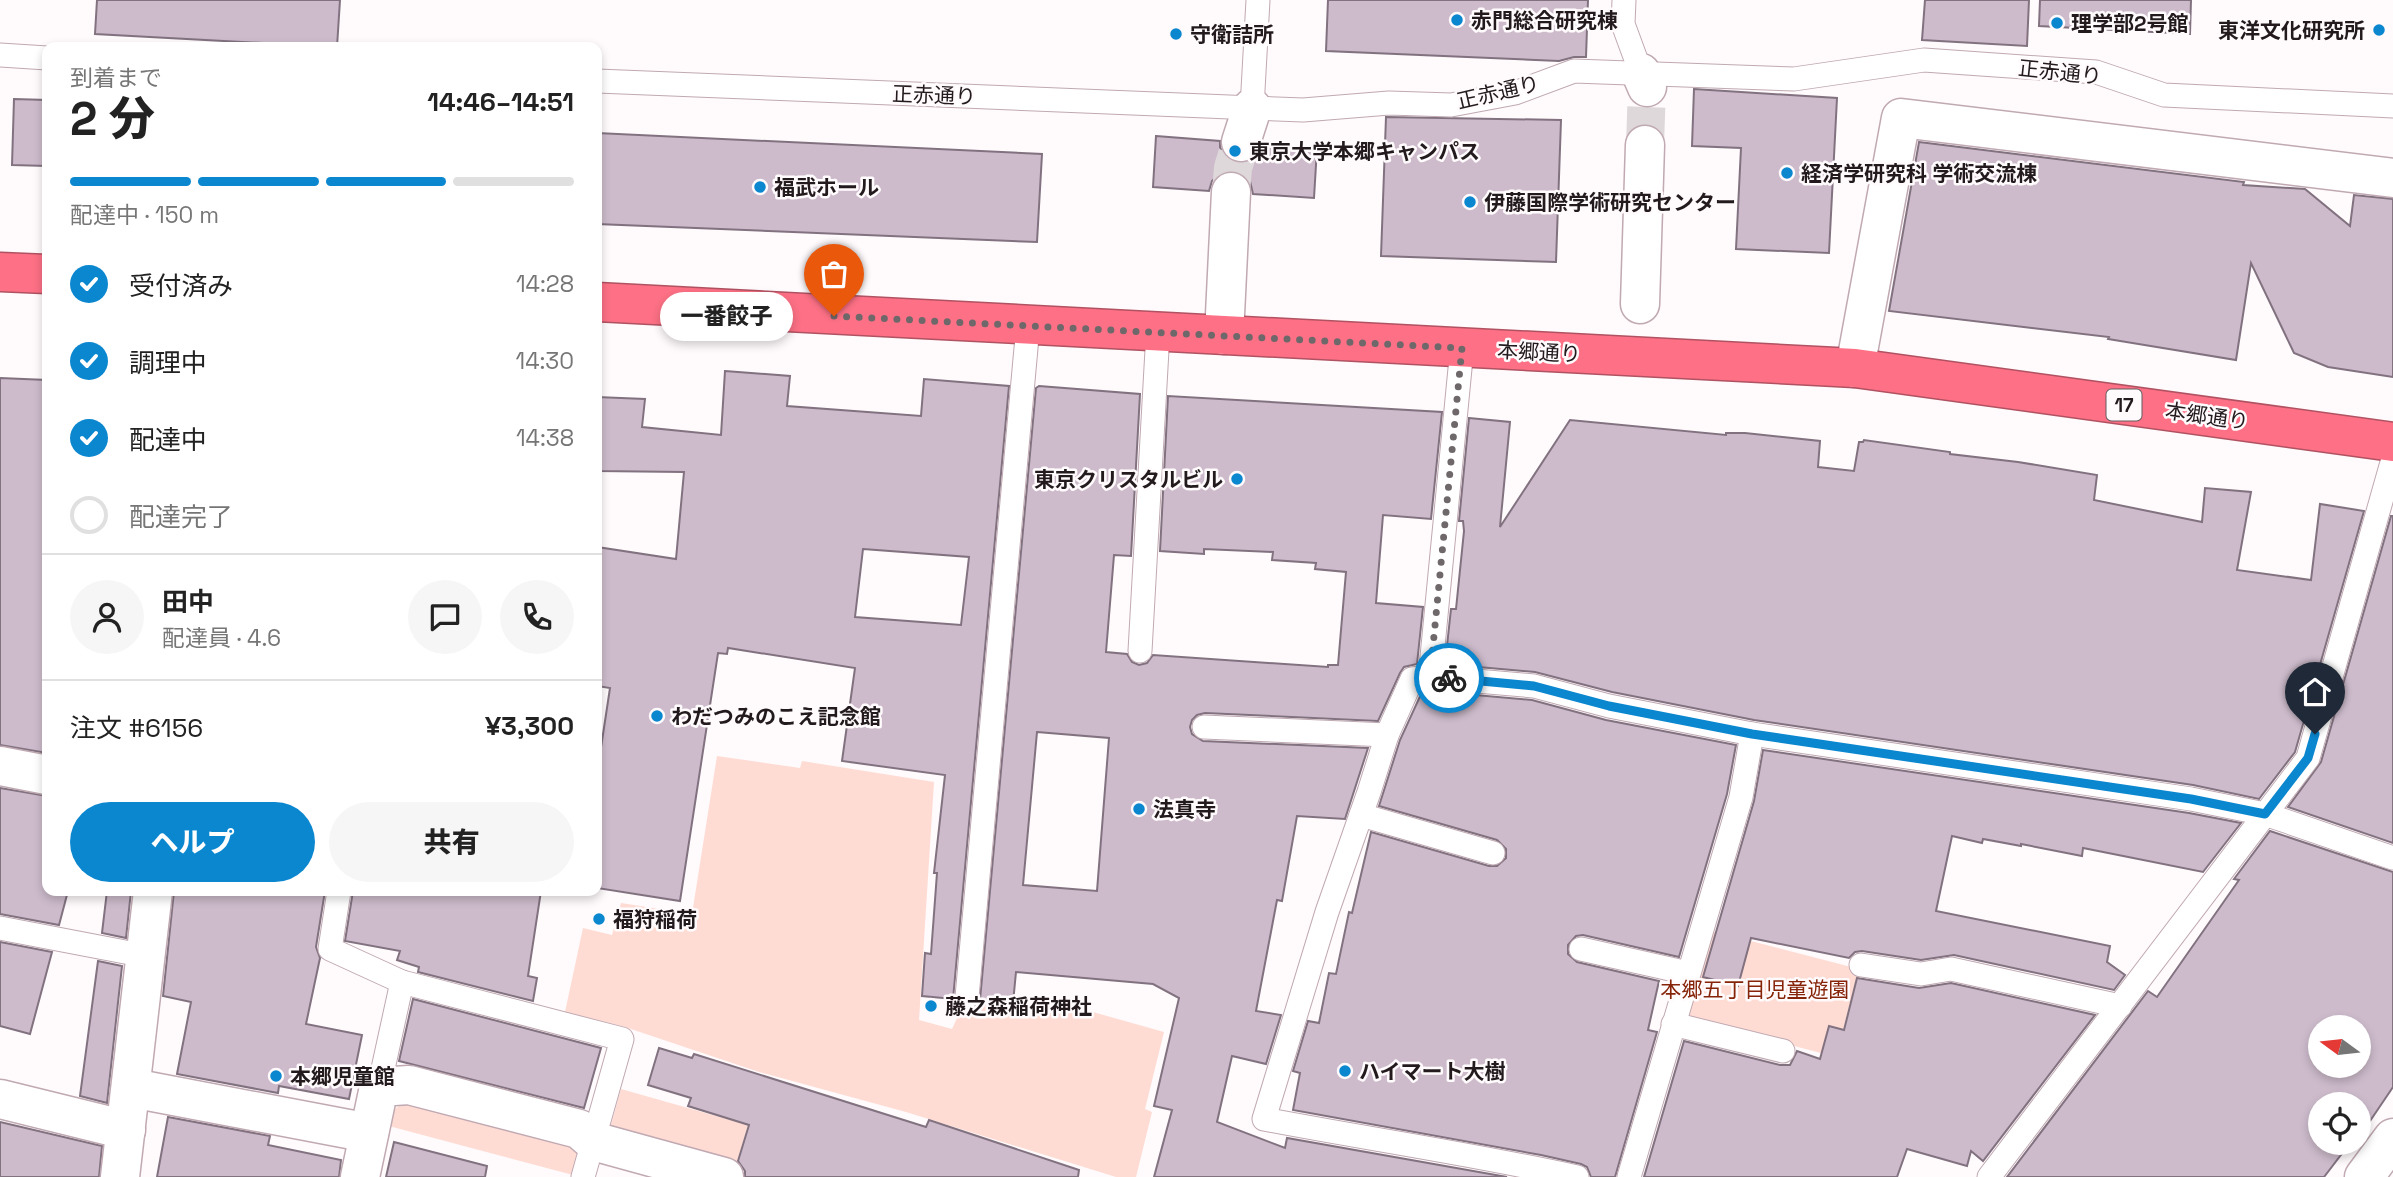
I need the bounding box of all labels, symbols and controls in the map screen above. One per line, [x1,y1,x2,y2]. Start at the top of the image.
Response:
place label: 赤門総合研究棟 [1471,7,1618,34]
place label: 理学部2号館 [2071,10,2188,37]
marker: 赤門総合研究棟 [1449,12,1465,28]
marker: 理学部2号館 [2049,15,2065,31]
place label: 東洋文化研究所 [2218,17,2365,44]
place label: 守衛詰所 [1190,21,1274,48]
marker: 東洋文化研究所 [2371,22,2387,38]
marker: 守衛詰所 [1168,26,1184,42]
street label: 正赤通り [2017,54,2103,90]
text: 到着まで [70,63,162,93]
street label: 正赤通り [1454,69,1542,115]
street label: 正赤通り [892,80,976,110]
text: 14:46–14:51 [427,85,574,119]
text: 2 分 [70,90,155,148]
place label: 東京大学本郷キャンパス [1249,138,1480,165]
marker: 東京大学本郷キャンパス [1227,143,1243,159]
place label: 経済学研究科 学術交流棟 [1801,160,2037,187]
marker: 経済学研究科 学術交流棟 [1779,165,1795,181]
place label: 福武ホール [774,174,879,201]
marker: 福武ホール [752,179,768,195]
place label: 伊藤国際学術研究センター [1484,189,1736,216]
marker: 伊藤国際学術研究センター [1462,194,1478,210]
text: 配達中 · 150 m [70,200,219,230]
pin [804,244,864,316]
icon: bag [815,255,853,293]
icon: check [70,265,108,303]
text: 受付済み [129,269,233,303]
text: 14:28 [516,269,574,299]
callout: 一番餃子 [659,292,792,340]
text: 一番餃子 [681,301,773,331]
street label: 本郷通り [1496,336,1582,368]
icon: check [70,342,108,380]
text: 調理中 [129,346,207,380]
text: 14:30 [516,346,574,376]
road number: 17 [2106,390,2142,420]
street label: 本郷通り [2164,397,2250,435]
icon: check [70,419,108,457]
text: 配達中 [129,423,207,457]
text: 14:38 [516,423,574,453]
place label: 東京クリスタルビル [1034,466,1223,493]
marker: 東京クリスタルビル [1229,471,1245,487]
text: 配達完了 [129,500,233,534]
button: person [70,580,144,654]
button: chat [408,580,482,654]
button: phone [500,580,574,654]
text: 田中 [162,585,214,619]
text: 配達員 · 4.6 [162,623,281,653]
courier [1414,643,1484,713]
icon: bike [1430,659,1468,697]
pin [2285,662,2345,734]
icon: home [2296,673,2334,711]
place label: わだつみのこえ記念館 [671,703,881,730]
marker: わだつみのこえ記念館 [649,708,665,724]
text: ¥3,300 [485,709,574,743]
text: 注文 #6156 [70,711,203,745]
place label: 法真寺 [1153,796,1216,823]
marker: 法真寺 [1131,801,1147,817]
button: ヘルプ [70,802,315,882]
button: 共有 [329,802,574,882]
place label: 福狩稲荷 [613,906,697,933]
marker: 福狩稲荷 [591,911,607,927]
park label: 本郷五丁目児童遊園 [1661,976,1850,1003]
place label: 藤之森稲荷神社 [945,993,1092,1020]
marker: 藤之森稲荷神社 [923,998,939,1014]
north arrow [2308,1015,2371,1078]
map controls [2308,1015,2371,1155]
place label: ハイマート大樹 [1359,1058,1506,1085]
place label: 本郷児童館 [290,1063,395,1090]
marker: ハイマート大樹 [1337,1063,1353,1079]
marker: 本郷児童館 [268,1068,284,1084]
button: locate [2308,1092,2371,1155]

